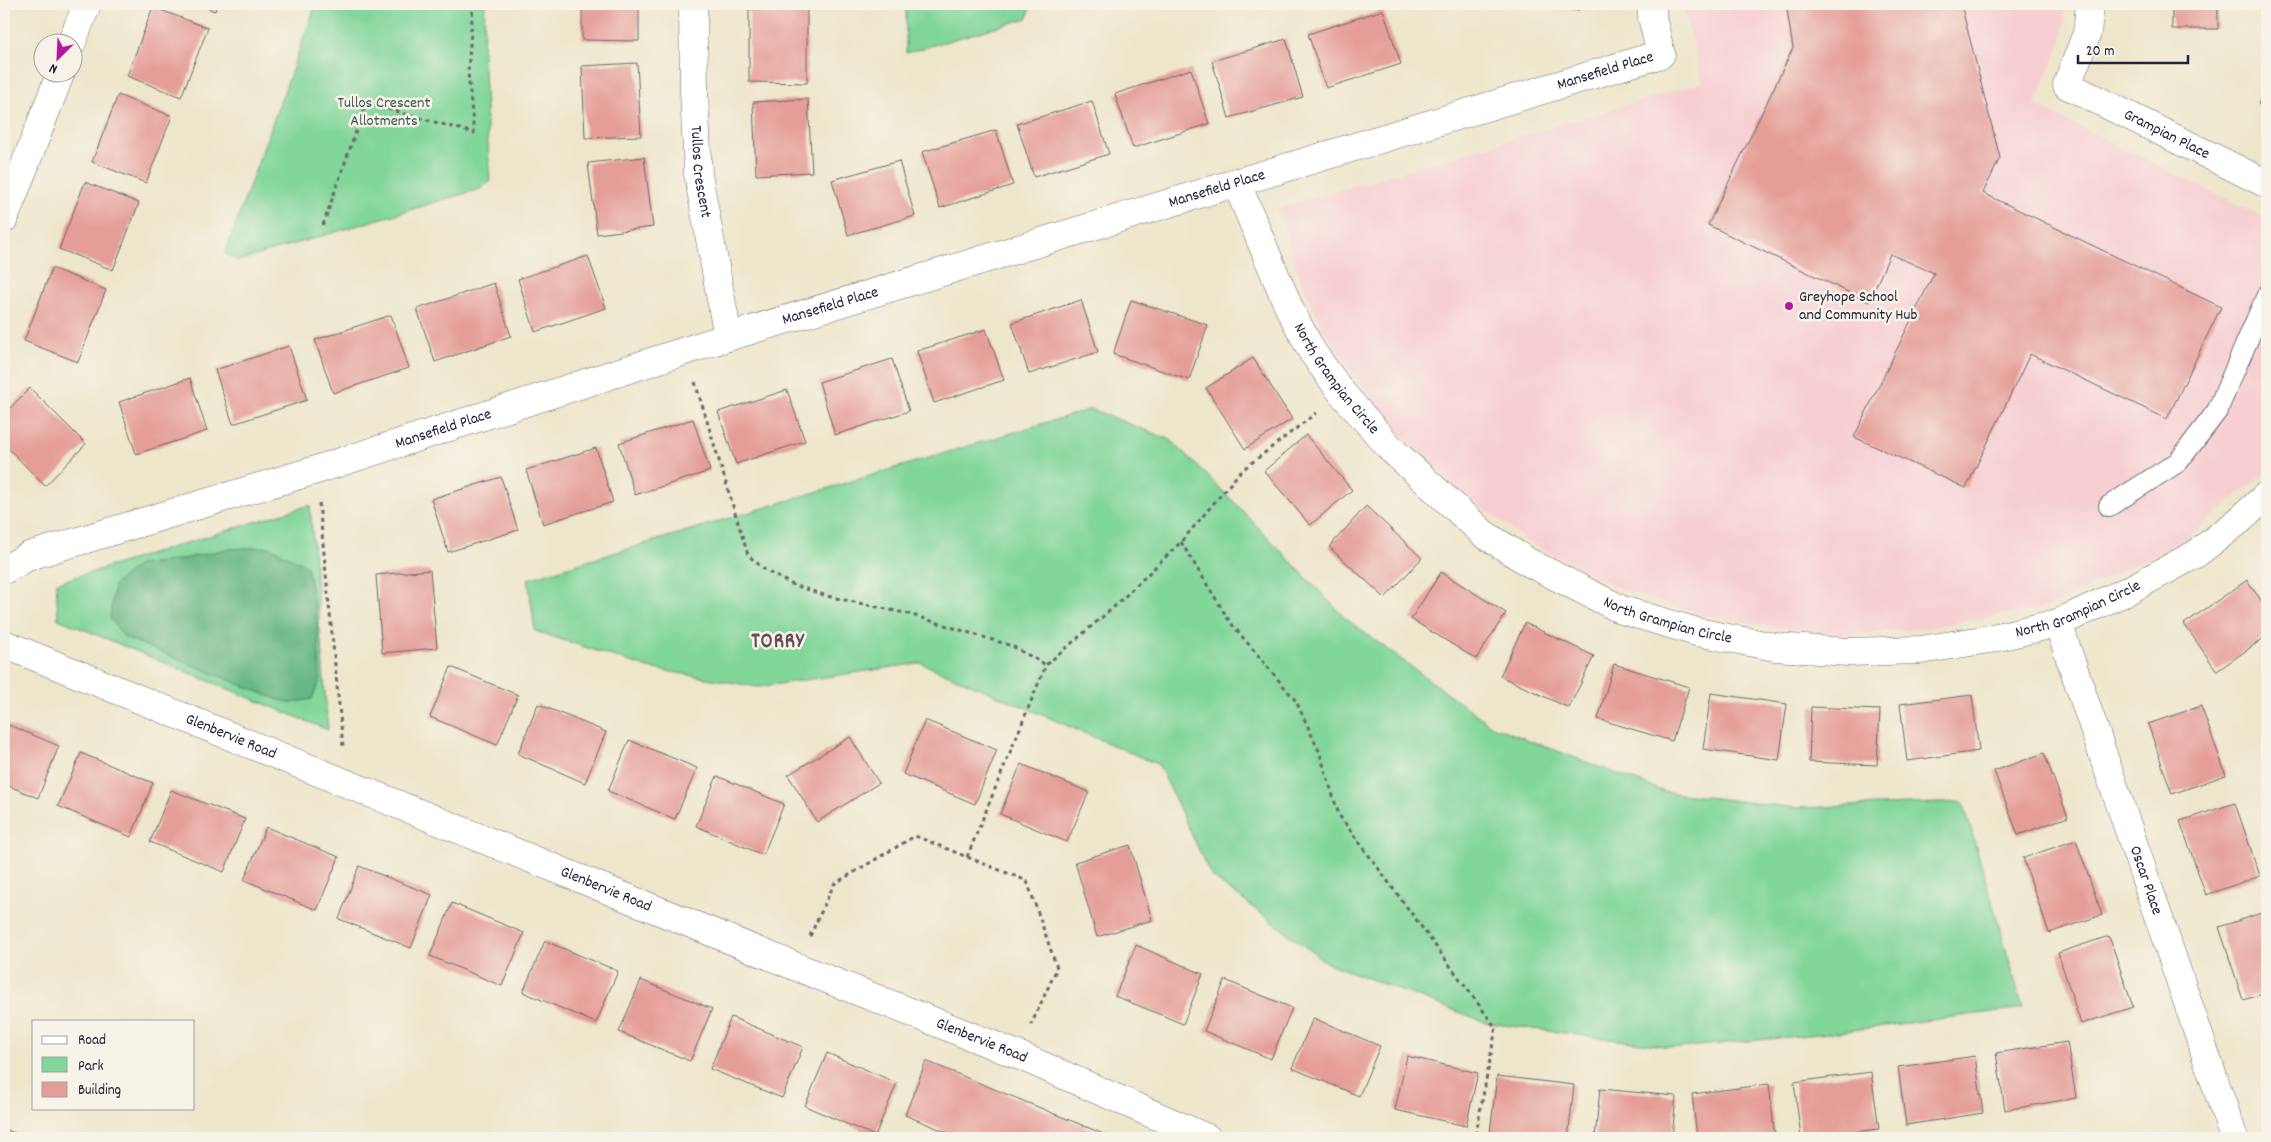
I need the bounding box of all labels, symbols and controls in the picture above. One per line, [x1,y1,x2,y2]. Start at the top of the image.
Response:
north arrow [32,32,82,82]
scale bar [2078,32,2188,64]
text: 20 m [2086,41,2114,63]
street label: Mansefield Place [1554,45,1656,96]
text: N [46,57,61,79]
park label: Tullos Crescent Allotments [338,92,430,133]
street label: Grampian Place [2120,103,2214,165]
street label: Tullos Crescent [684,125,717,220]
street label: Mansefield Place [1166,163,1268,214]
street label: Mansefield Place [779,281,881,331]
place label: Greyhope School and Community Hub [1799,286,1917,327]
marker: Greyhope School and Community Hub [1783,300,1795,312]
street label: North Grampian Circle [1288,319,1385,439]
street label: Mansefield Place [392,403,494,455]
street label: North Grampian Circle [2013,574,2145,644]
street label: North Grampian Circle [1599,591,1734,650]
district label: TORRY [751,628,805,658]
street label: Glenbervie Road [182,708,280,765]
street label: Oscar Place [2124,843,2168,918]
street label: Glenbervie Road [557,860,655,918]
street label: Glenbervie Road [933,1012,1031,1069]
legend [32,1020,195,1110]
text: Road [78,1030,106,1052]
text: Park [78,1056,104,1078]
text: Building [78,1080,121,1102]

